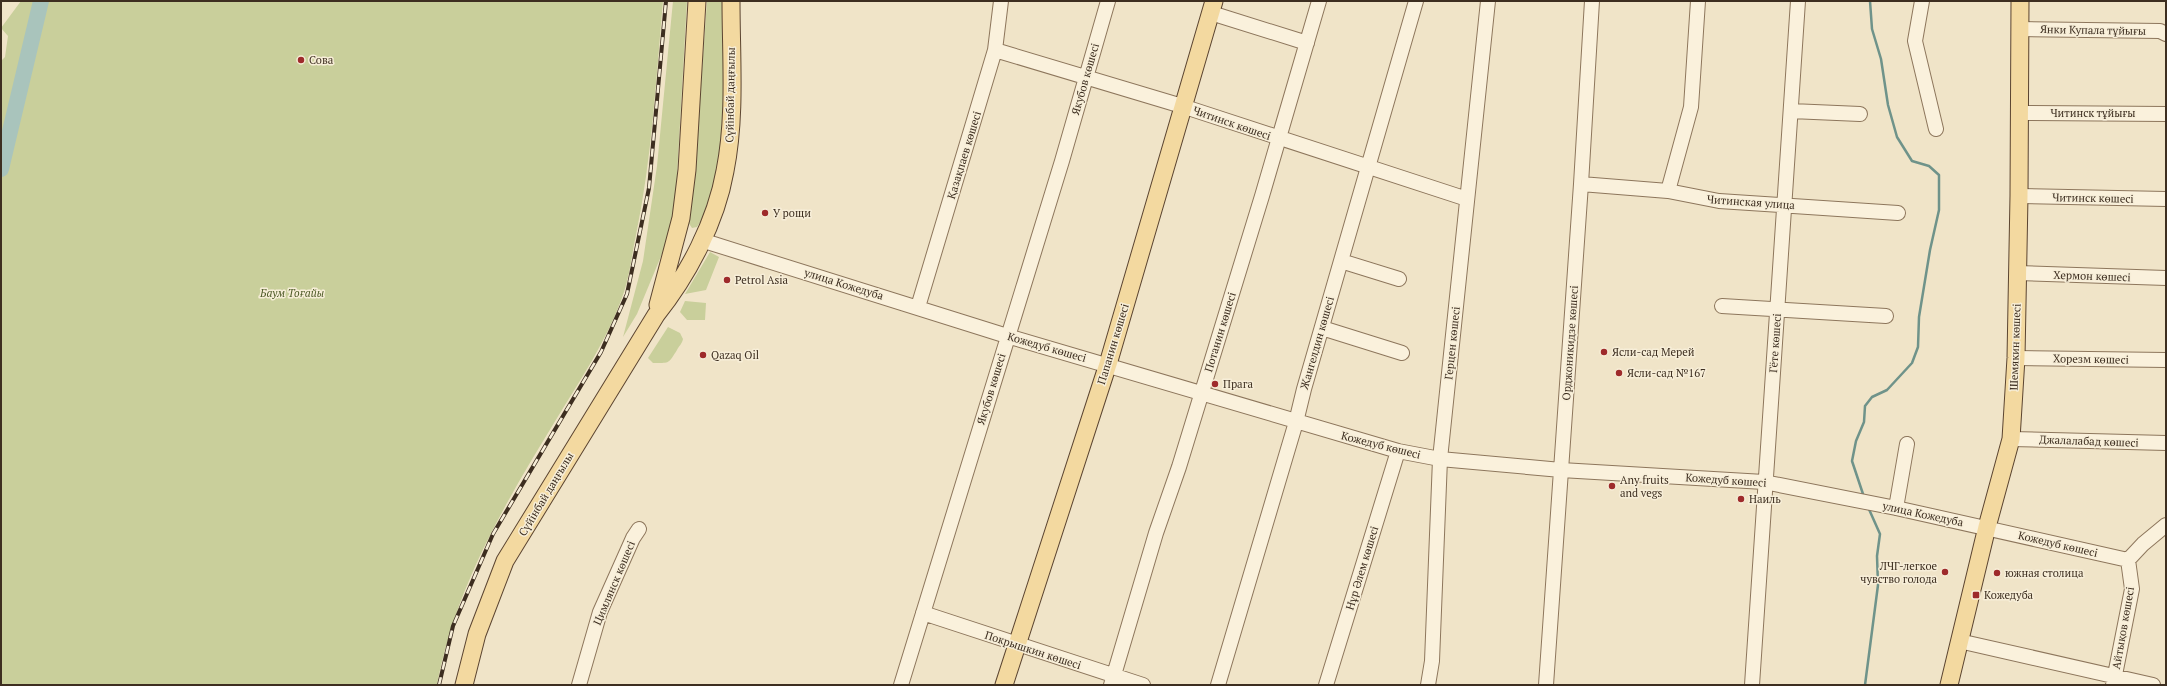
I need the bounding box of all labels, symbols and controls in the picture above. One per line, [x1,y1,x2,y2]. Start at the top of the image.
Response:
street label: Янки Купала тұйығы [2040,22,2146,38]
street label: Якубов көшесі [1068,41,1102,117]
street label: Сүйінбай даңғылы [722,47,738,143]
place label: Сова [309,53,334,67]
marker: Сова [296,55,306,65]
street label: Читинск көшесі [1191,103,1273,143]
street label: Читинск тұйығы [2051,106,2136,120]
street label: Қазақпаев көшесі [944,109,984,201]
street label: Читинск көшесі [2052,190,2134,206]
street label: Читинская улица [1707,192,1796,212]
place label: У рощи [773,206,811,220]
marker: У рощи [760,208,770,218]
street label: улица Кожедуба [802,265,886,303]
street label: Хермон көшесі [2053,268,2131,284]
place label: Petrol Asia [735,273,789,287]
marker: Petrol Asia [722,275,732,285]
street label: Орджоникидзе көшесі [1559,285,1581,401]
park label: Баум Тоғайы [259,286,324,300]
street label: Потанин көшесі [1201,290,1239,374]
street label: Жангелдин көшесі [1297,295,1337,391]
street label: Папанин көшесі [1094,302,1132,386]
street label: Шемякин көшесі [2006,303,2024,391]
street label: Герцен көшесі [1441,306,1463,380]
street label: Гёте көшесі [1766,313,1784,373]
street label: Кожедуб көшесі [1006,329,1088,365]
place label: Ясли-сад Мерей [1612,345,1695,359]
marker: Ясли-сад Мерей [1599,347,1609,357]
place label: Qazaq Oil [711,348,759,362]
marker: Qazaq Oil [698,350,708,360]
street label: Хорезм көшесі [2053,351,2129,367]
street label: Якубов көшесі [973,352,1009,426]
place label: Ясли-сад №167 [1627,366,1706,380]
marker: Ясли-сад №167 [1614,368,1624,378]
place label: Прага [1223,377,1253,391]
marker: Прага [1210,379,1220,389]
street label: Кожедуб көшесі [1340,428,1422,462]
street label: Джалалабад көшесі [2039,432,2139,450]
street label: Сүйінбай даңғылы [515,449,577,539]
street label: Кожедуб көшесі [1685,470,1767,490]
place label: Any fruits and vegs [1620,473,1669,500]
marker: Any fruits and vegs [1607,481,1617,491]
place label: Наиль [1749,492,1781,506]
marker: Наиль [1736,494,1746,504]
street label: улица Кожедуба [1880,498,1965,529]
street label: Нұр Әлем көшесі [1343,524,1381,612]
street label: Кожедуб көшесі [2017,528,2099,560]
street label: Цимлянск көшесі [590,539,638,627]
place label: ЛЧГ-легкое чувство голода [1860,559,1937,586]
place label: южная столица [2005,566,2084,580]
marker: ЛЧГ-легкое чувство голода [1940,567,1950,577]
marker: южная столица [1992,568,2002,578]
street label: Айтықов көшесі [2109,586,2137,670]
place label: Кожедуба [1984,588,2034,602]
marker: Кожедуба [1971,590,1981,600]
street label: Покрышкин көшесі [983,628,1083,672]

